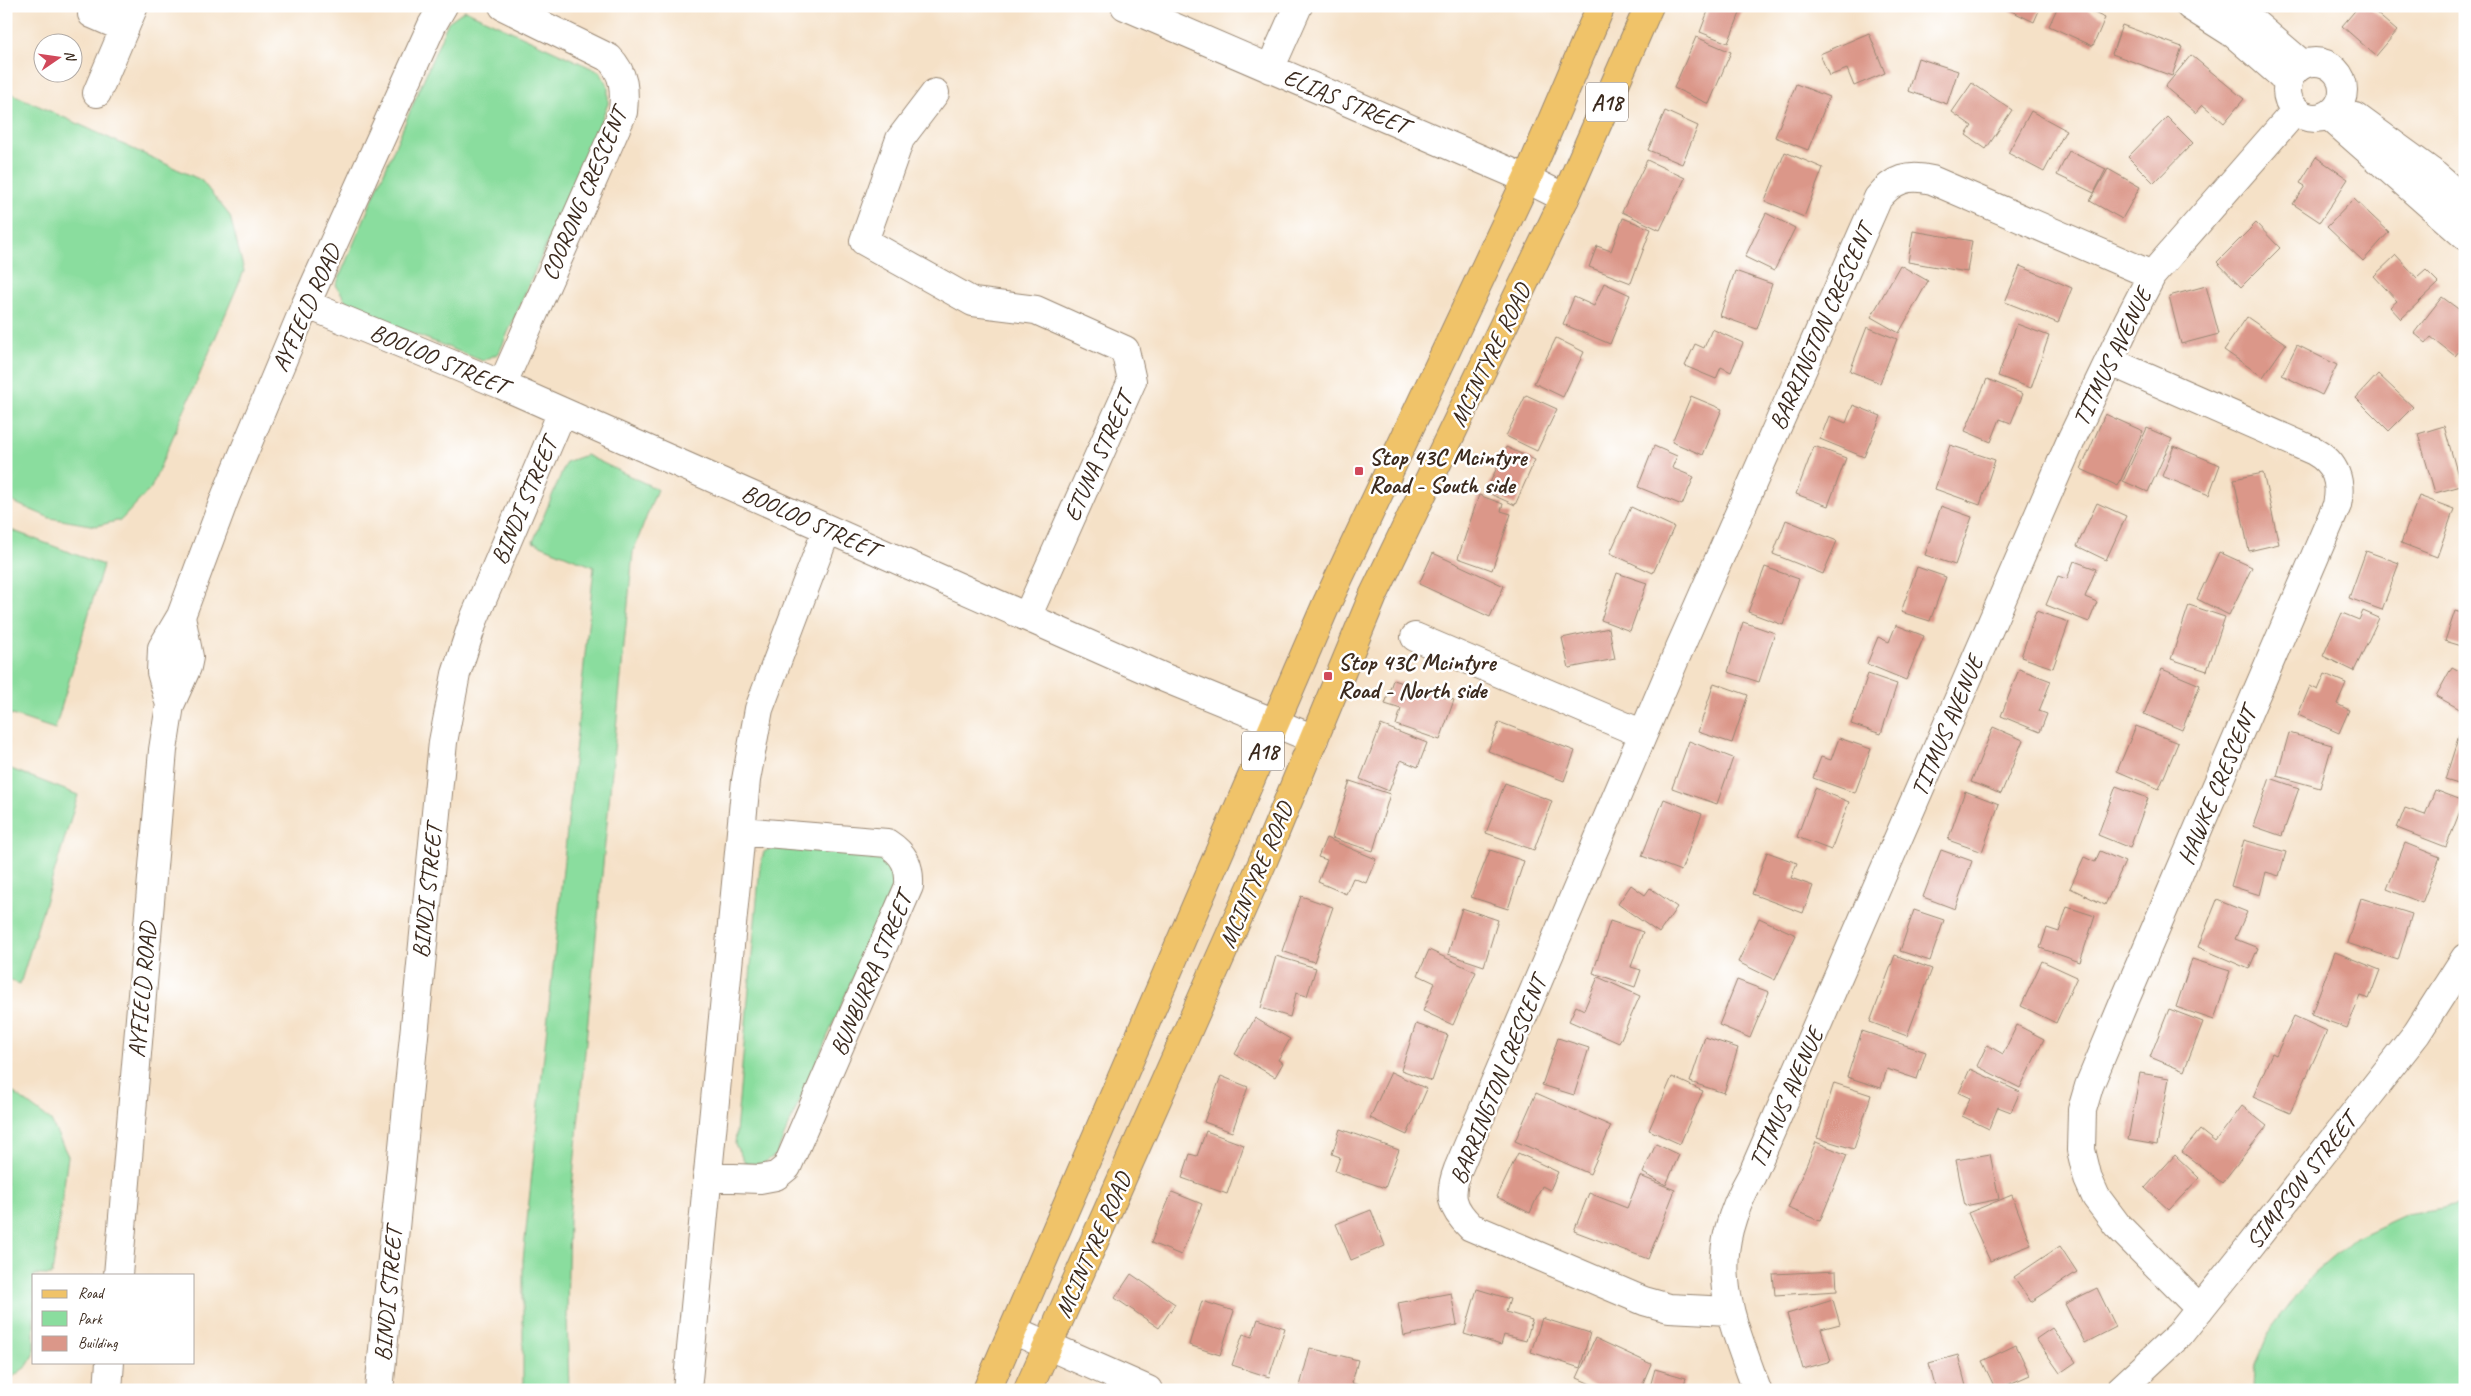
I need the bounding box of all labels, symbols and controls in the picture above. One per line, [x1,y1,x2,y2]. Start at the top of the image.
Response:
north arrow [32,32,82,82]
text: N [61,49,80,64]
street label: ELIAS STREET [1279,61,1418,143]
road number: A18 [1586,82,1628,121]
street label: COORONG CRESCENT [534,99,636,285]
street label: BARRINGTON CRESCENT [1762,215,1882,434]
street label: AYFIELD ROAD [265,238,348,376]
street label: MCINTYRE ROAD [1442,277,1538,431]
street label: TITMUS AVENUE [2066,281,2160,431]
street label: BOOLOO STREET [366,317,518,404]
street label: ETUNA STREET [1056,383,1142,526]
street label: BINDI STREET [484,429,566,569]
place label: Stop 43C Mcintyre Road - South side [1369,442,1528,500]
marker: Stop 43C Mcintyre Road - South side [1353,465,1365,477]
street label: BOOLOO STREET [737,478,888,567]
place label: Stop 43C Mcintyre Road - North side [1338,647,1497,705]
street label: TITMUS AVENUE [1904,649,1991,801]
marker: Stop 43C Mcintyre Road - North side [1322,670,1334,682]
street label: HAWKE CRESCENT [2170,698,2266,869]
road number: A18 [1242,731,1284,770]
street label: MCINTYRE ROAD [1212,796,1301,952]
street label: BINDI STREET [405,818,449,959]
street label: BUNBURRA STREET [823,882,921,1060]
street label: AYFIELD ROAD [121,919,163,1059]
street label: BARRINGTON CRESCENT [1443,967,1555,1188]
street label: TITMUS AVENUE [1742,1021,1831,1173]
street label: SIMPSON STREET [2239,1102,2367,1255]
street label: MCINTYRE ROAD [1048,1166,1139,1322]
street label: BINDI STREET [367,1221,409,1362]
legend [32,1274,195,1364]
text: Road [78,1284,105,1303]
text: Park [78,1310,103,1329]
text: Building [78,1334,118,1353]

